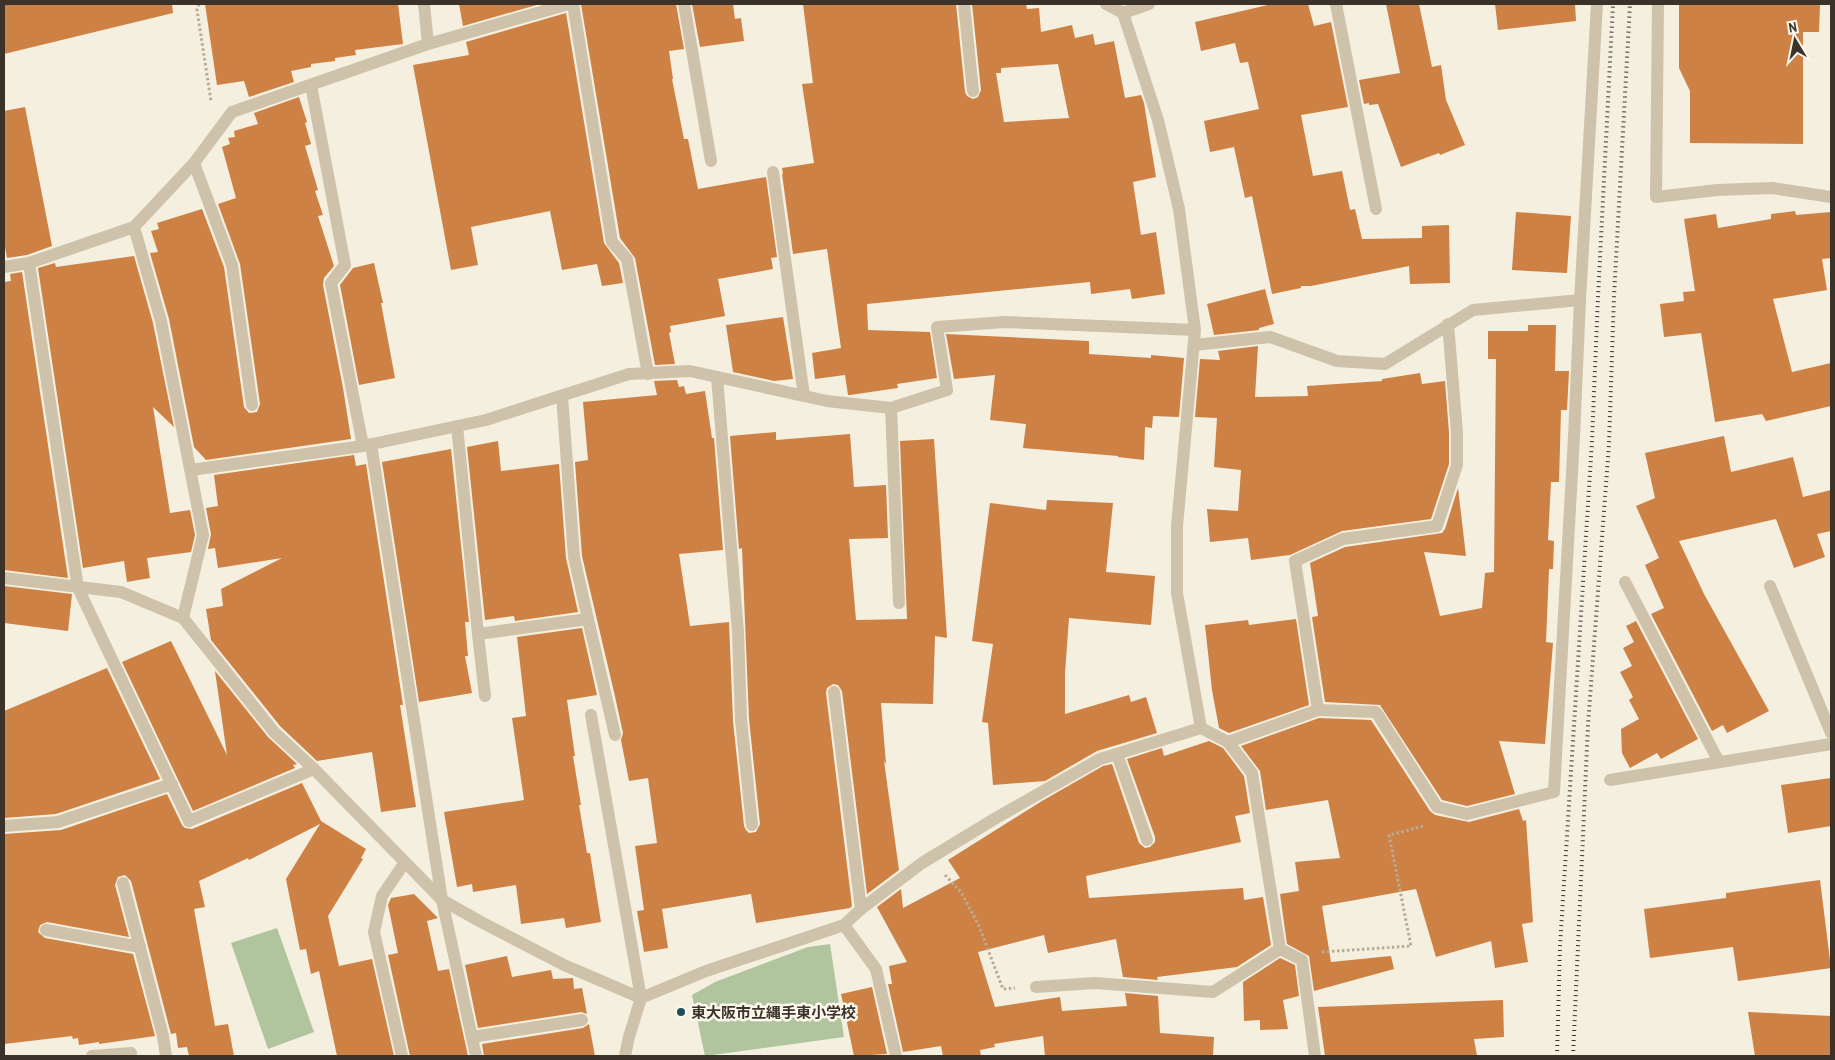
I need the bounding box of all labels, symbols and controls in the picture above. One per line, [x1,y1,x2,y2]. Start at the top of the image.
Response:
north arrow [1770,15,1820,65]
text: N [1787,18,1798,37]
place label: 東大阪市立縄手東小学校 [691,1002,856,1023]
marker: 東大阪市立縄手東小学校 [675,1006,687,1018]

